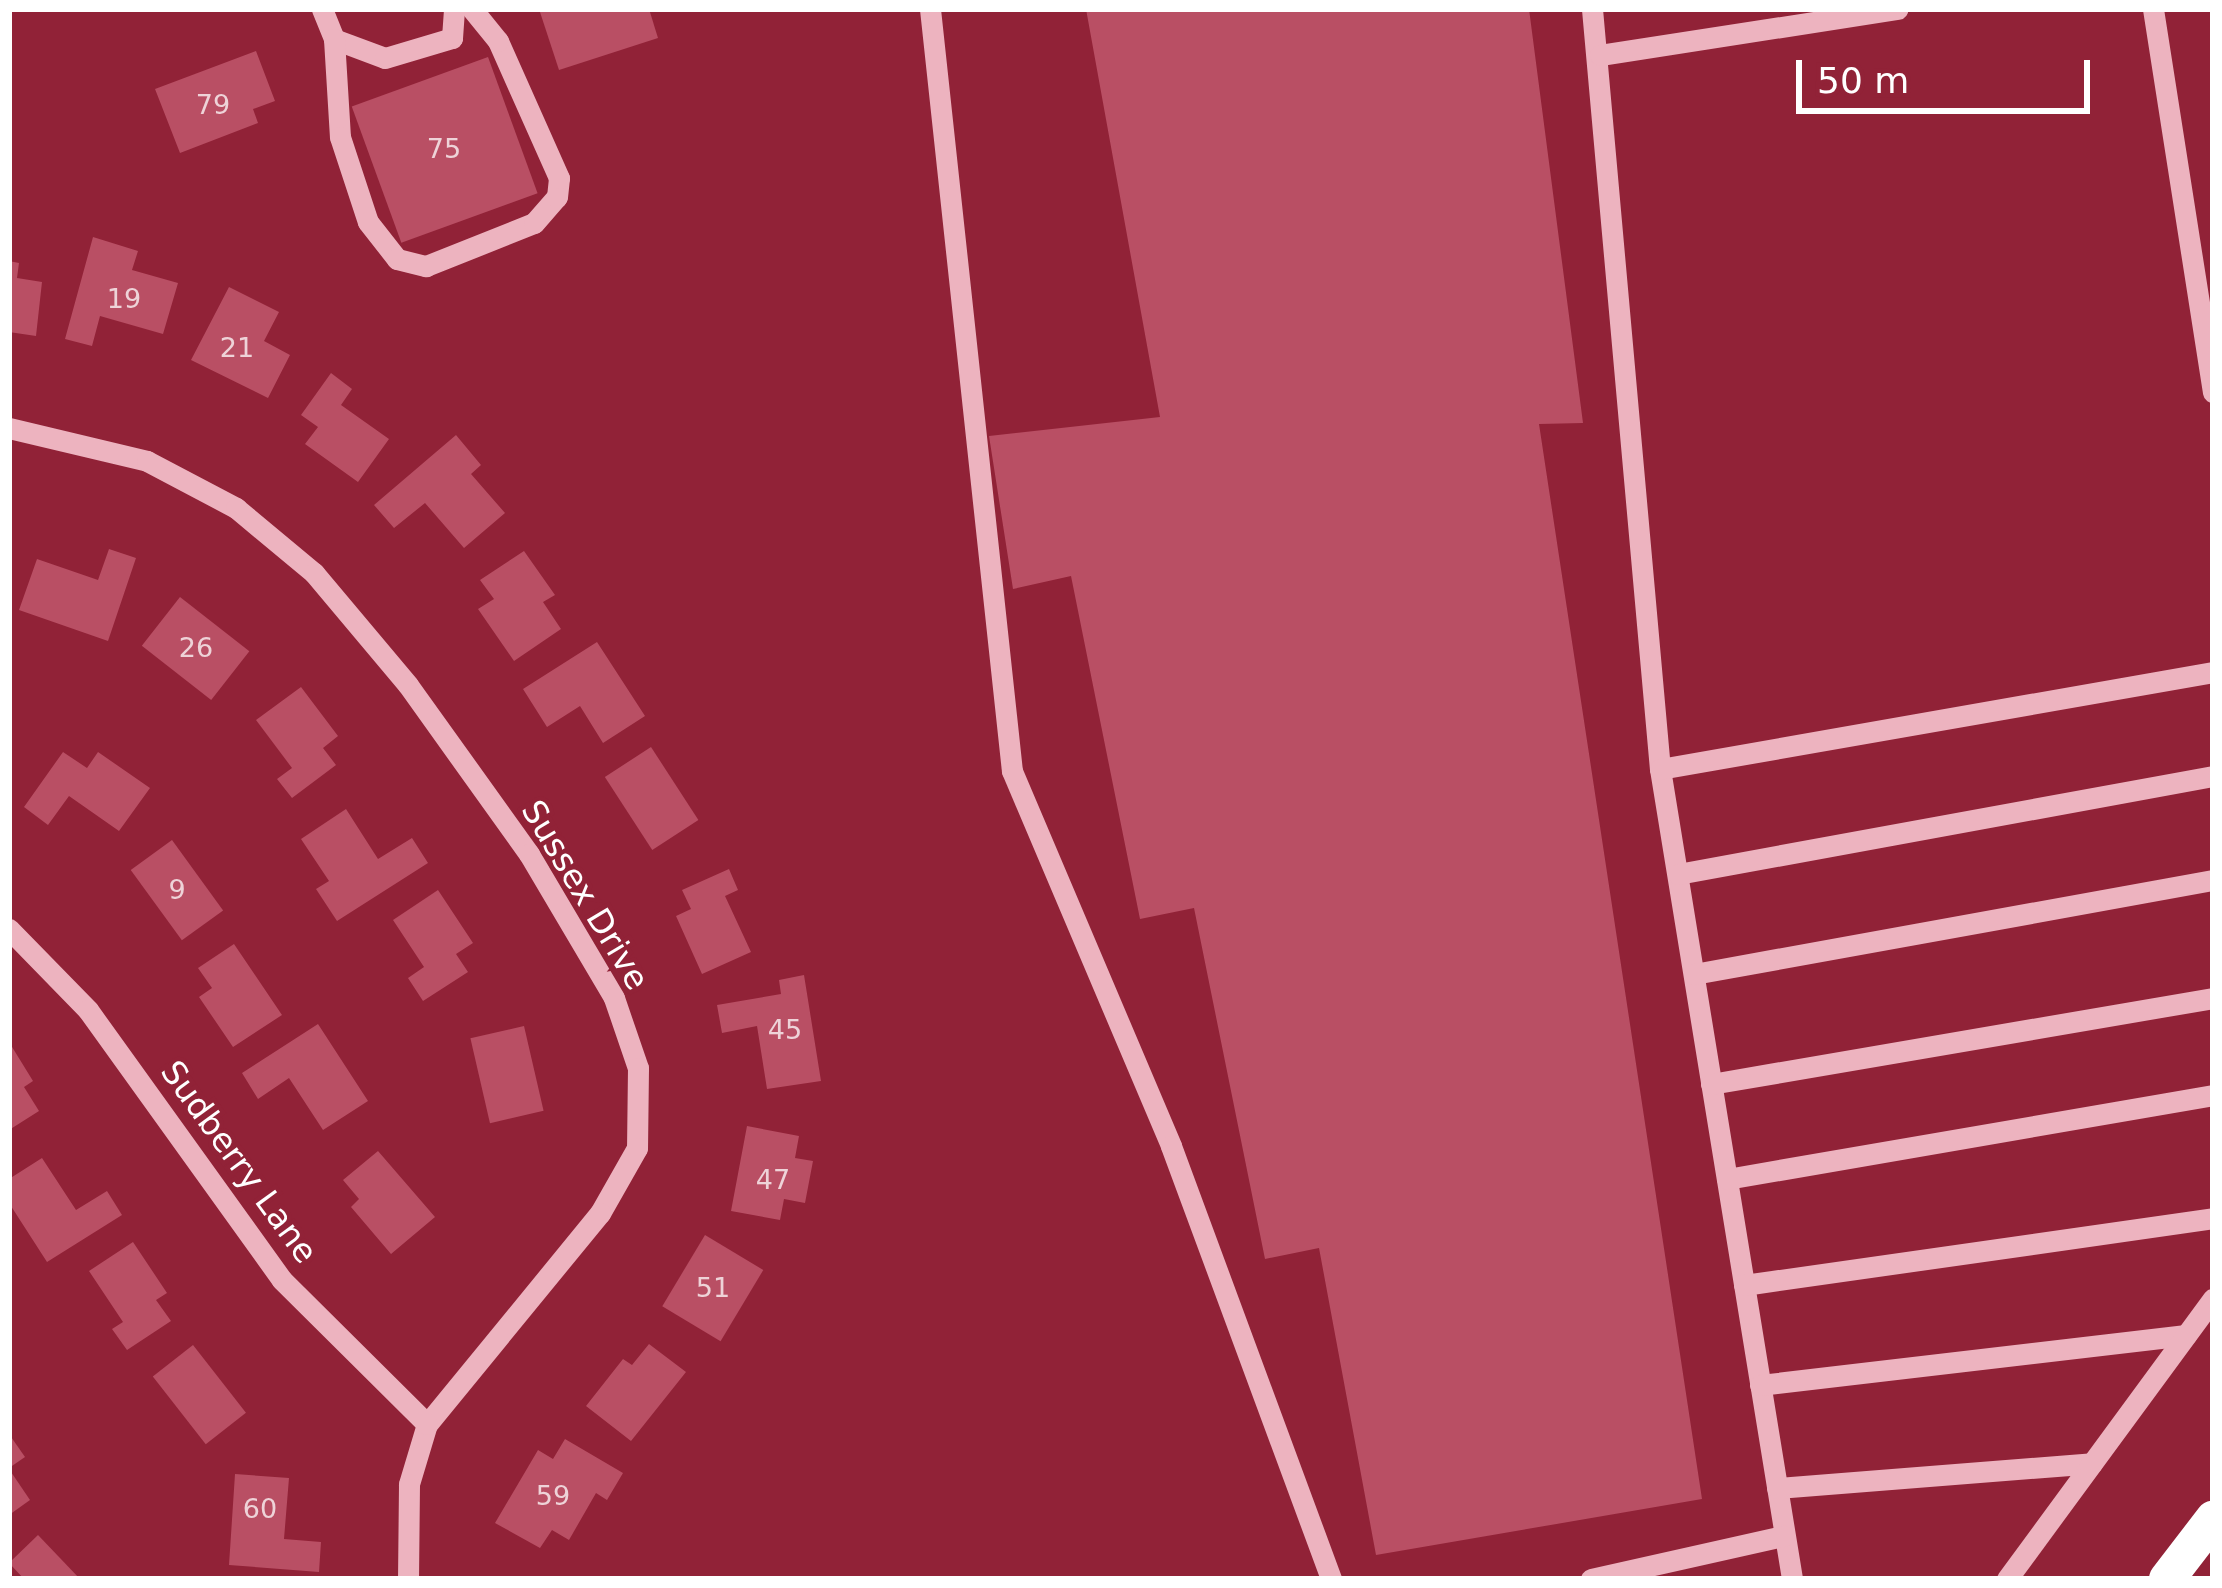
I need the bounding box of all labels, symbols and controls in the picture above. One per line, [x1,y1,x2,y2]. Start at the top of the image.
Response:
scale bar [1802,36,2096,110]
text: 50 m [1817,60,1909,101]
house number: 79 [196,89,230,121]
house number: 75 [427,133,461,165]
house number: 19 [107,283,141,315]
house number: 21 [220,332,254,364]
house number: 26 [179,632,213,664]
street label: Sussex Drive [513,793,657,997]
house number: 9 [168,874,186,906]
house number: 45 [768,1014,802,1046]
street label: Sudberry Lane [152,1053,326,1271]
house number: 47 [756,1164,790,1196]
house number: 51 [696,1272,730,1304]
house number: 59 [536,1480,570,1512]
house number: 60 [243,1493,277,1525]

